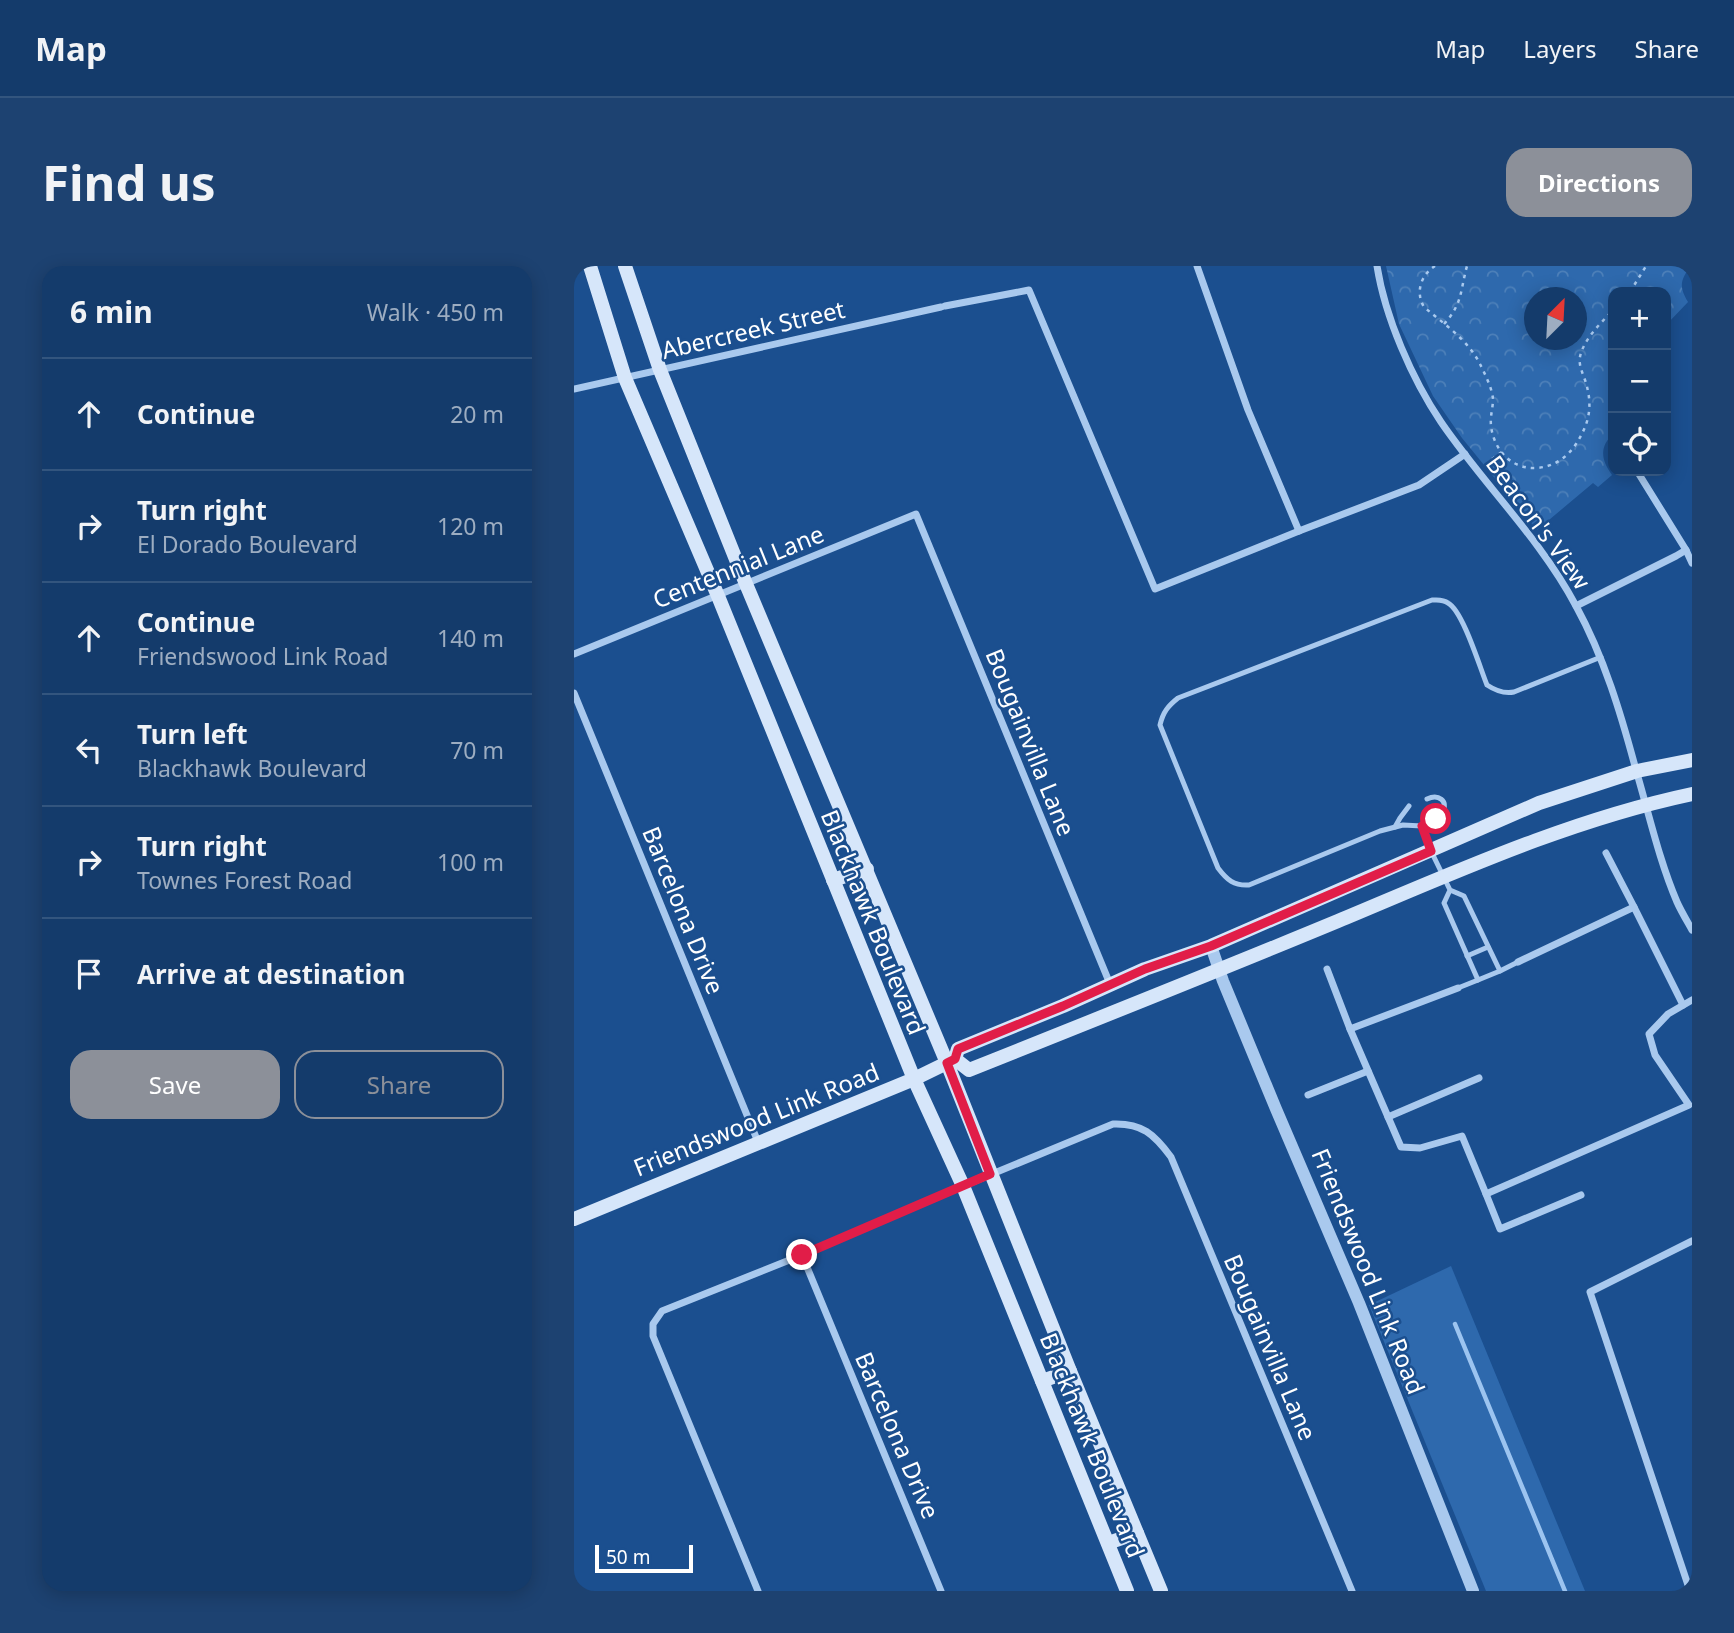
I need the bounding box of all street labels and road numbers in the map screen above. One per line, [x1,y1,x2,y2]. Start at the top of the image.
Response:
street label: Abercreek Street [658,292,848,366]
street label: Beacon's View [1479,448,1599,596]
street label: Centennial Lane [647,517,829,615]
street label: Bougainvilla Lane [978,644,1084,840]
street label: Blackhawk Boulevard [814,805,934,1039]
street label: Barcelona Drive [635,821,733,999]
street label: Friendswood Link Road [628,1055,884,1183]
street label: Friendswood Link Road [1305,1143,1433,1399]
street label: Bougainvilla Lane [1217,1249,1325,1445]
street label: Blackhawk Boulevard [1033,1328,1153,1562]
street label: Barcelona Drive [848,1347,948,1523]

